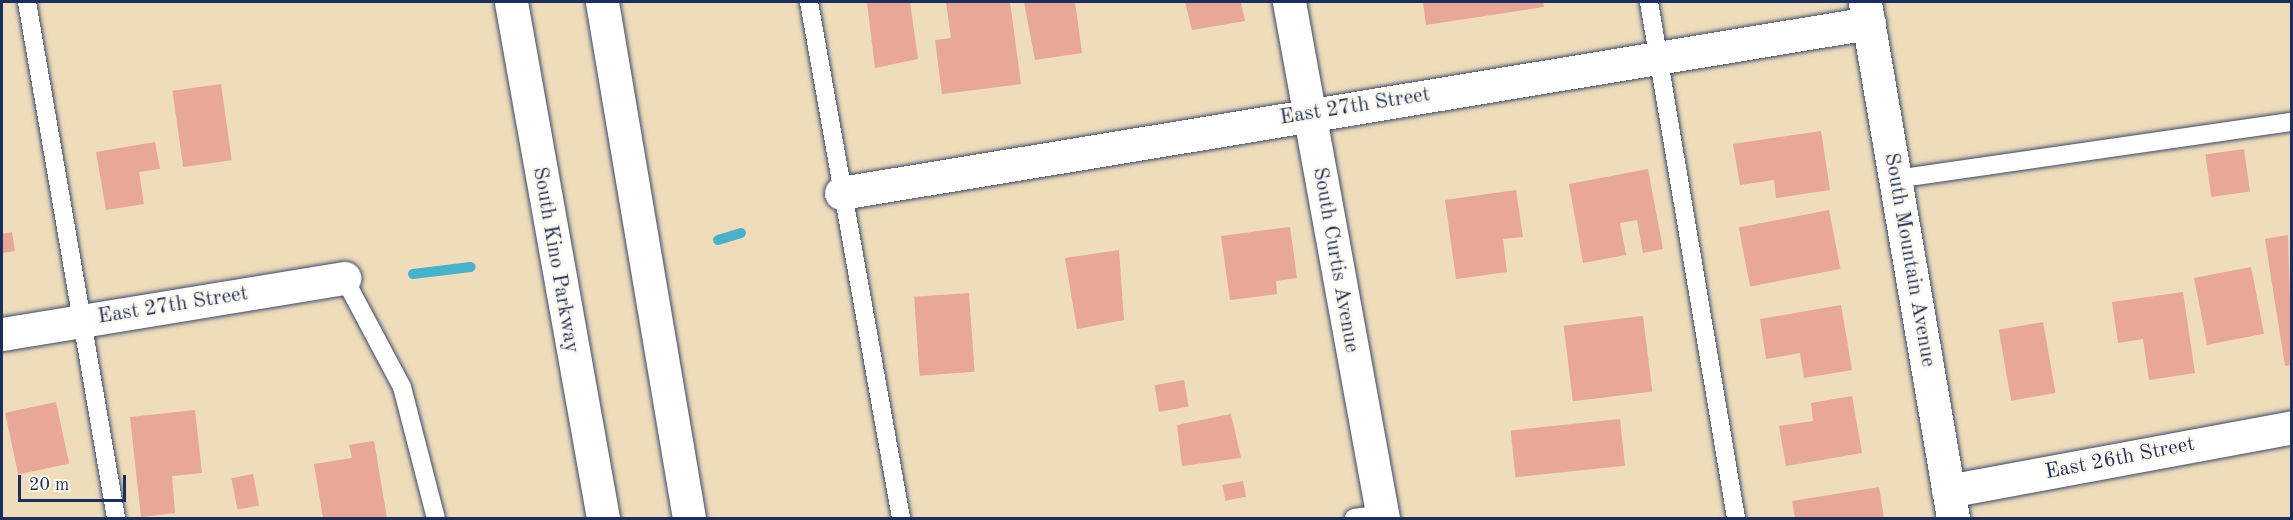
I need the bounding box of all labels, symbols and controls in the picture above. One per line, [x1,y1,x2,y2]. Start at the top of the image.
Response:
street label: East 27th Street [1278,83,1432,131]
street label: South Mountain Avenue [1878,151,1940,369]
street label: South Kino Parkway [526,165,584,355]
street label: South Curtis Avenue [1306,165,1364,355]
street label: East 27th Street [96,282,250,330]
street label: East 26th Street [2043,432,2197,486]
scale bar [21,463,129,501]
text: 20 m [29,476,69,494]

